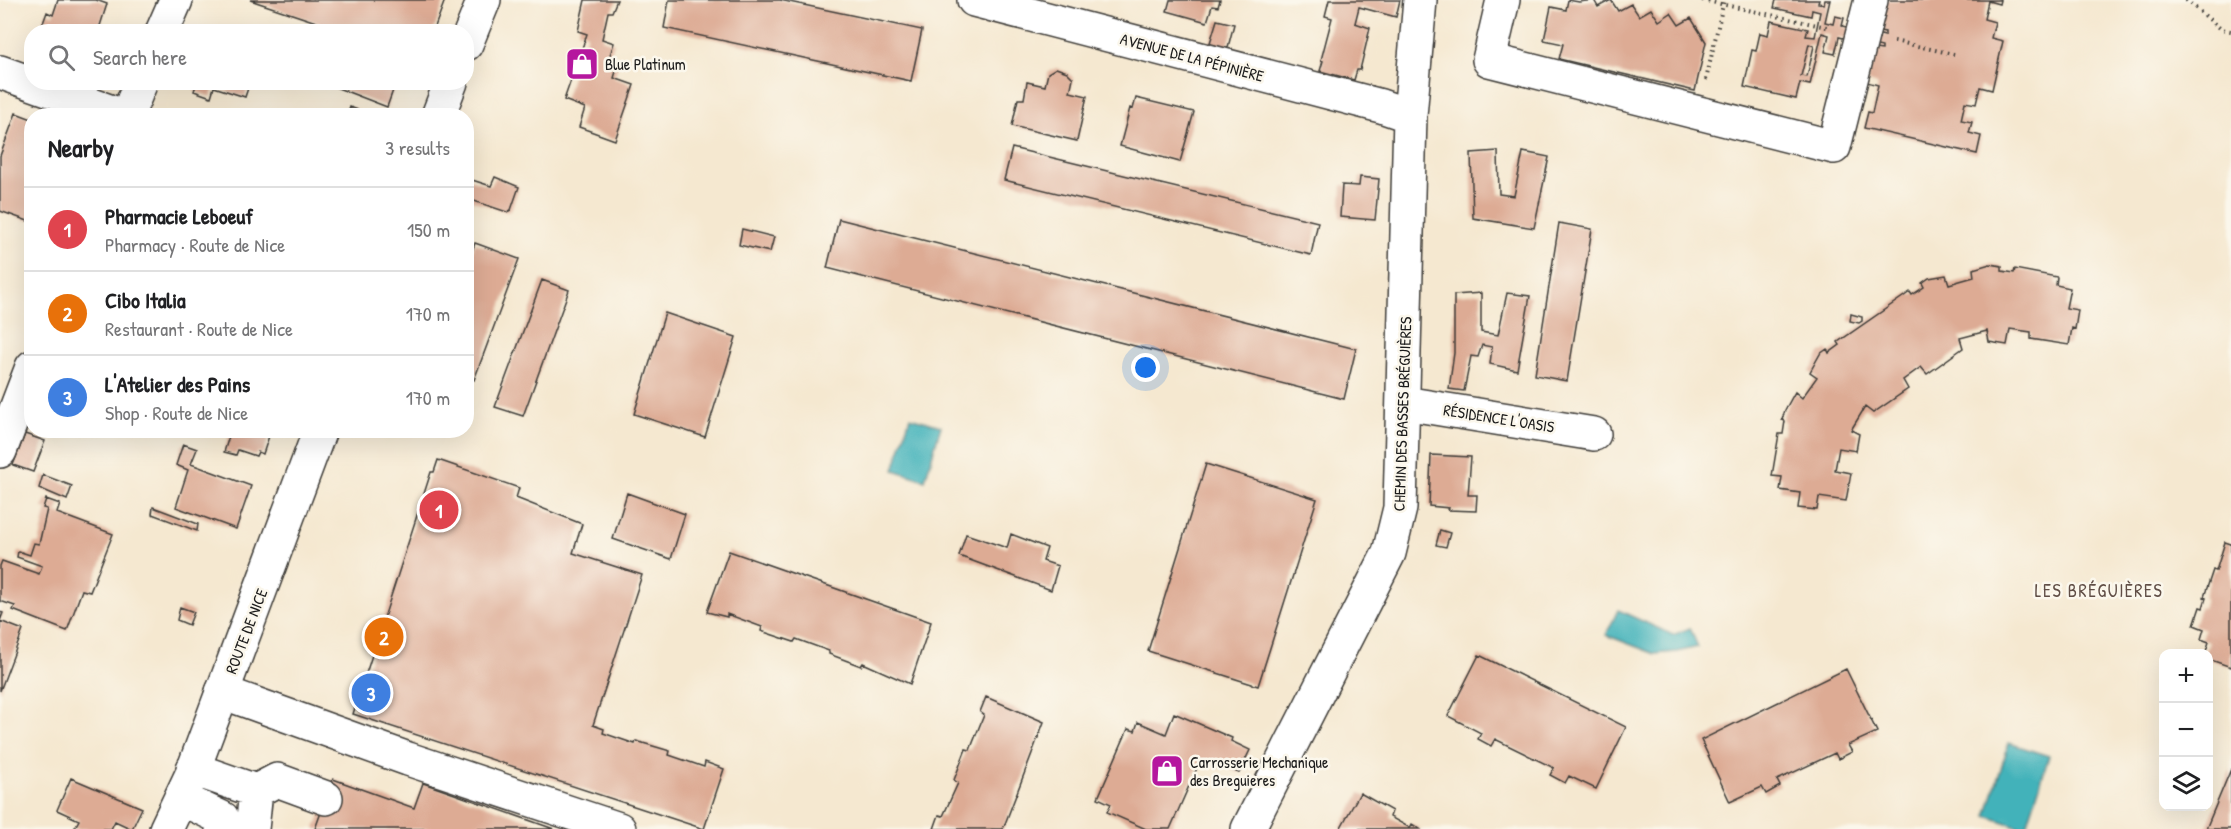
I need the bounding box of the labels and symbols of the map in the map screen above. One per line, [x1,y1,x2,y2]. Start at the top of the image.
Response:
street label: AVENUE DE LA PÉPINIÈRE [1118,27,1266,87]
shop icon: Blue Platinum [564,46,600,82]
place label: Blue Platinum [605,53,686,75]
street label: CHEMIN DES BASSES BRÉGUIÈRES [1388,316,1416,512]
your location [1131,353,1160,382]
street label: RÉSIDENCE L'OASIS [1442,398,1557,438]
pin: 1 [420,488,458,532]
district label: LES BRÉGUIÈRES [2035,578,2163,603]
street label: ROUTE DE NICE [220,585,272,677]
pin: 2 [364,614,404,660]
pin: 3 [352,670,391,716]
place label: Carrosserie Mechanique des Breguieres [1190,751,1329,791]
shop icon: Carrosserie Mechanique des Breguieres [1149,753,1185,789]

